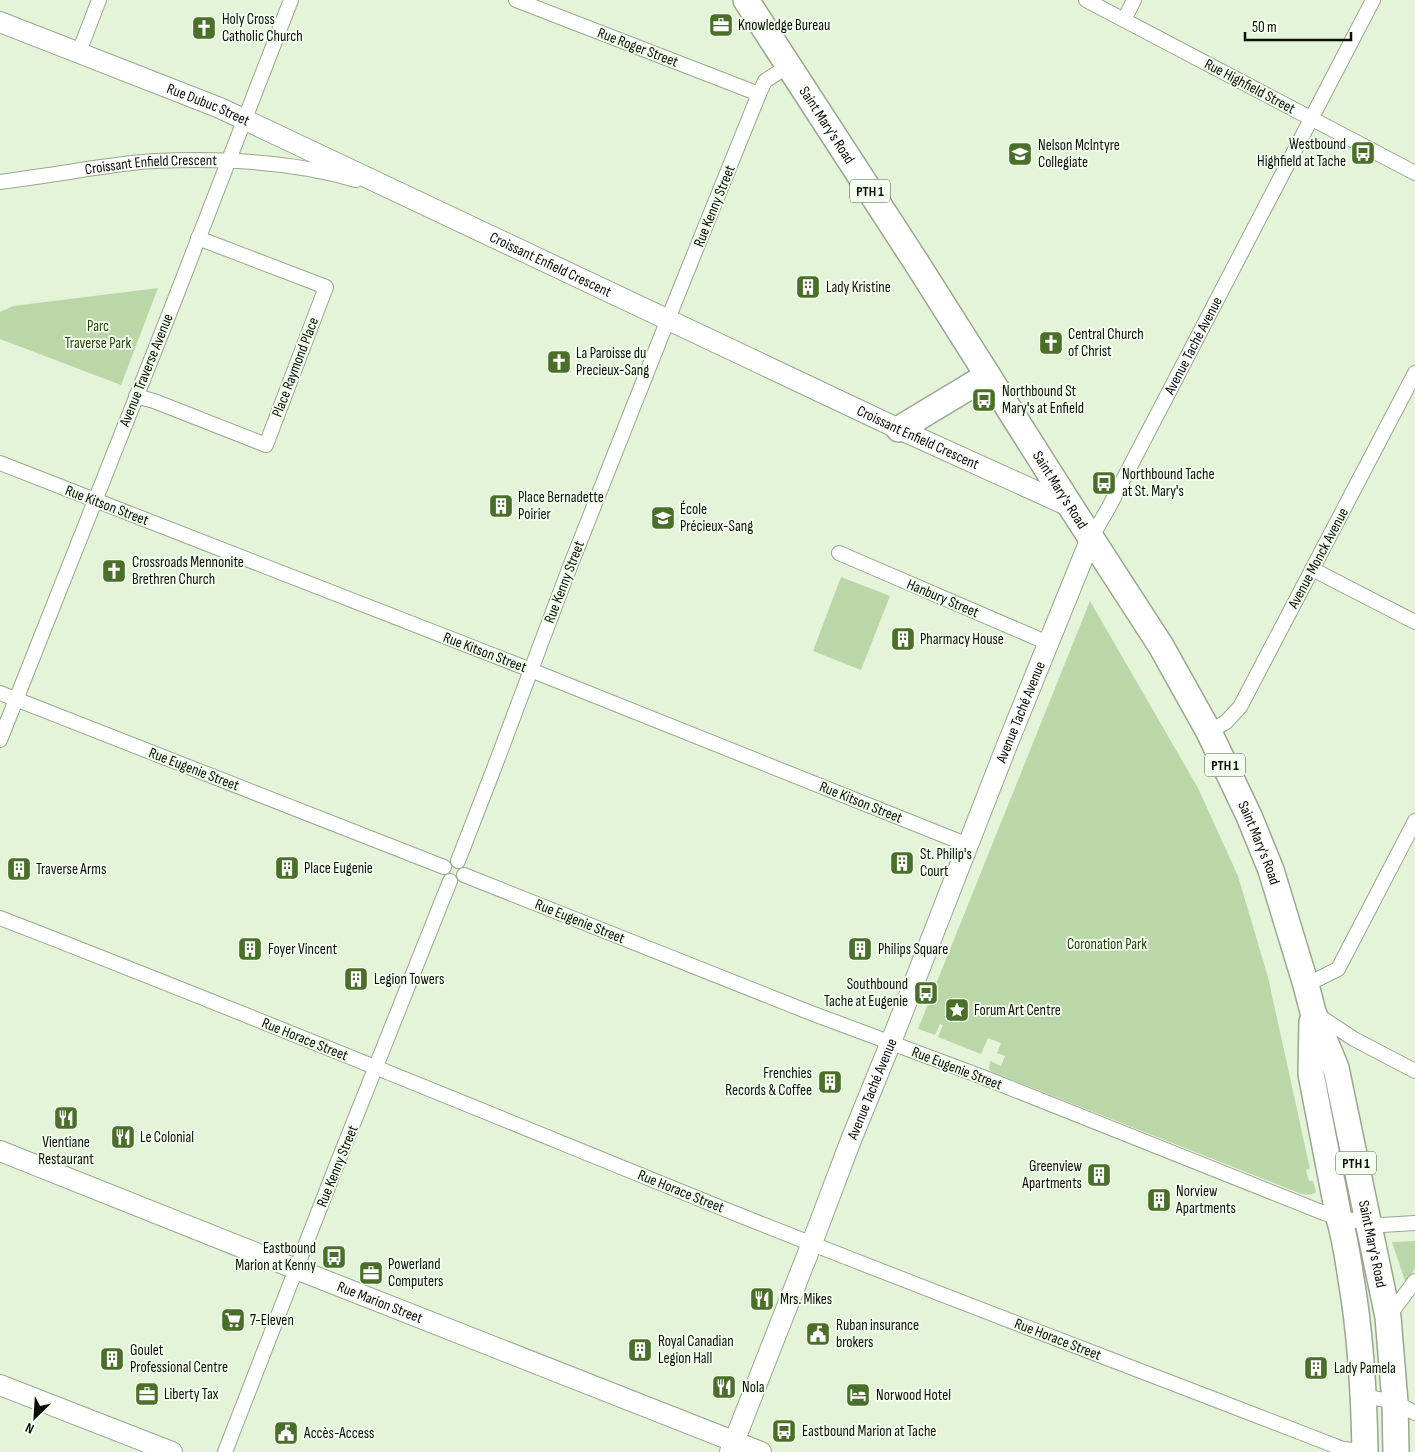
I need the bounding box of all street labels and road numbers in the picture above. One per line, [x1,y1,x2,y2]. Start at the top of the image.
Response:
street label: Rue Roger Street [595,23,681,72]
street label: Rue Highfield Street [1201,55,1299,119]
street label: Rue Dubuc Street [164,79,253,131]
street label: Saint Mary's Road [795,83,859,168]
street label: Croissant Enfield Crescent [84,151,217,179]
street label: Rue Kenny Street [689,162,740,250]
road number: PTH 1 [850,180,890,202]
street label: Croissant Enfield Crescent [486,228,615,302]
street label: Avenue Taché Avenue [1160,294,1227,399]
street label: Avenue Traverse Avenue [115,311,178,430]
street label: Place Raymond Place [268,315,323,420]
street label: Croissant Enfield Crescent [854,401,982,474]
street label: Saint Mary's Road [1028,448,1092,533]
street label: Rue Kitson Street [62,481,152,530]
street label: Avenue Monck Avenue [1283,505,1353,613]
street label: Rue Kenny Street [540,538,589,626]
street label: Hanbury Street [904,575,982,622]
street label: Rue Kitson Street [440,628,530,677]
street label: Avenue Taché Avenue [992,659,1050,766]
street label: Rue Eugenie Street [146,744,242,796]
road number: PTH 1 [1205,754,1245,776]
street label: Rue Kitson Street [817,777,905,828]
street label: Saint Mary's Road [1233,798,1284,887]
street label: Rue Eugenie Street [532,895,628,948]
street label: Rue Horace Street [259,1014,351,1066]
street label: Avenue Taché Avenue [843,1036,902,1143]
street label: Rue Eugenie Street [909,1043,1005,1095]
street label: Rue Kenny Street [312,1122,363,1210]
road number: PTH 1 [1336,1152,1376,1174]
street label: Rue Horace Street [635,1166,727,1218]
street label: Saint Mary's Road [1354,1199,1391,1289]
street label: Rue Marion Street [334,1277,426,1328]
street label: Rue Horace Street [1012,1314,1104,1365]

